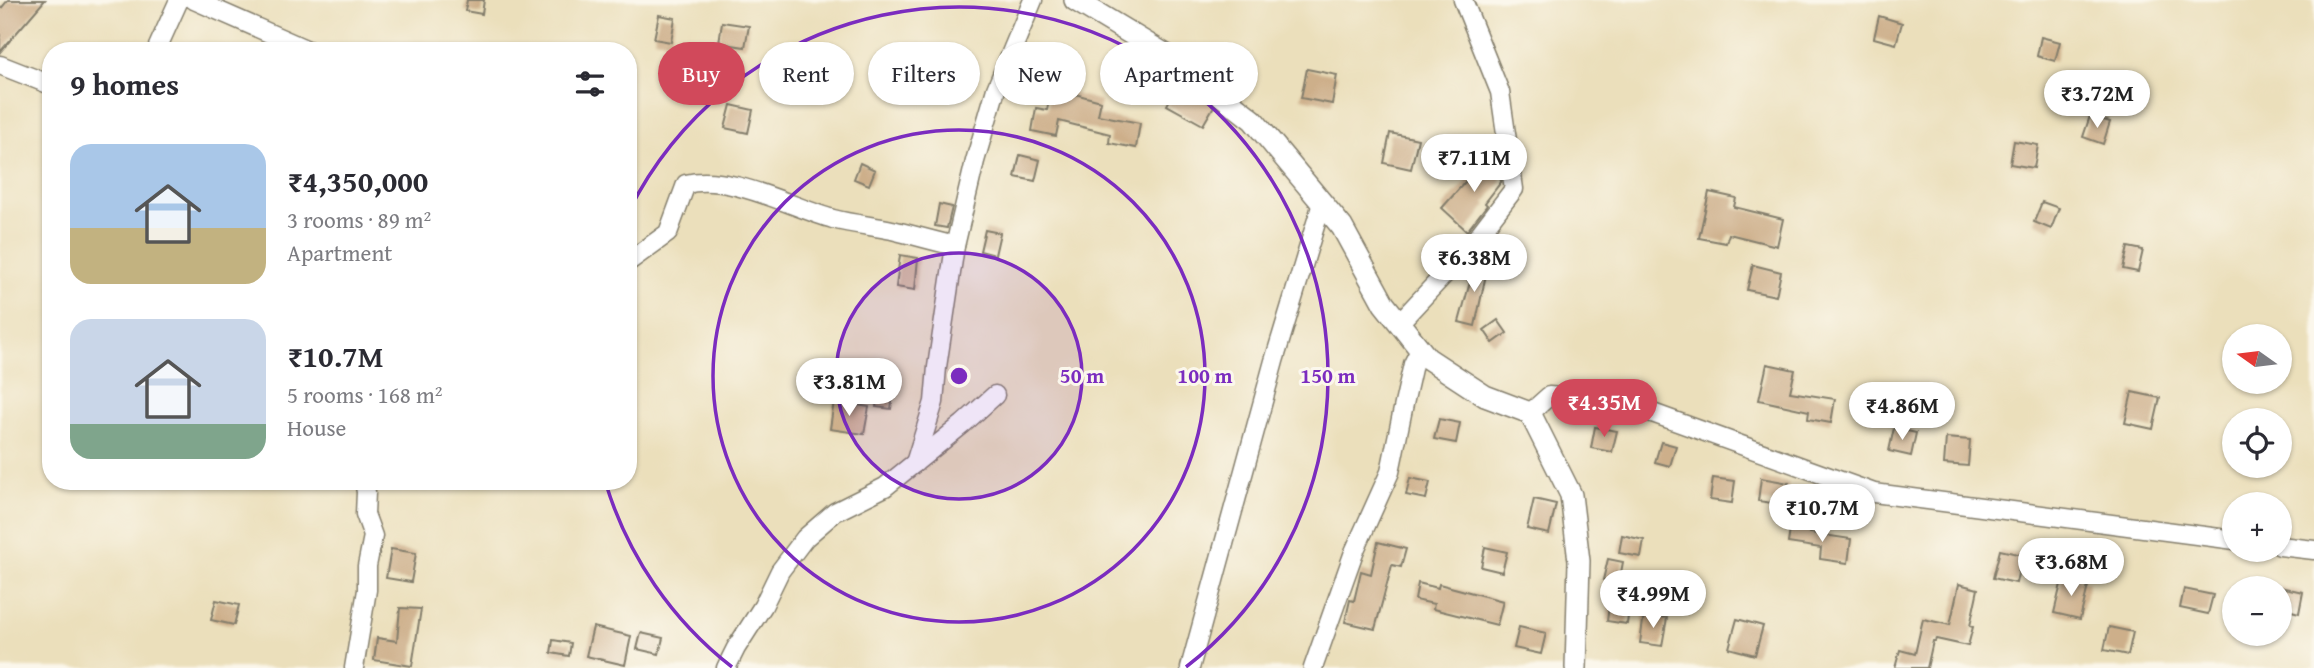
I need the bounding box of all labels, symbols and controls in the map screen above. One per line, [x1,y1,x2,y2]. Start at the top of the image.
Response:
chip: Buy [658,42,745,105]
chip: Rent [759,42,854,105]
chip: Filters [868,42,980,105]
chip: New [994,42,1086,105]
chip: Apartment [1100,42,1258,105]
text: 9 homes [70,62,179,106]
icon: filters [571,65,609,103]
pin: ₹3.72M [2040,71,2154,130]
text: ₹3.72M [2060,76,2134,109]
pin: ₹7.11M [1417,134,1531,194]
text: ₹7.11M [1437,140,1511,173]
text: ₹4,350,000 [287,159,428,203]
icon: home [126,172,210,256]
text: 3 rooms · 89 m² [287,203,431,236]
pin: ₹6.38M [1417,234,1531,294]
text: Apartment [287,236,392,269]
text: ₹6.38M [1437,240,1511,273]
north arrow [2222,324,2292,394]
map controls [2222,324,2292,646]
text: ₹10.7M [287,334,383,378]
icon: home [126,347,210,431]
pin: ₹3.81M [792,358,906,418]
text: 50 m [1060,360,1104,391]
text: 100 m [1177,360,1233,391]
text: 150 m [1300,360,1356,391]
text: ₹3.81M [812,364,886,397]
centre of rings [947,364,971,388]
text: 5 rooms · 168 m² [287,378,442,411]
pin: ₹4.35M [1547,380,1661,439]
pin: ₹4.86M [1845,382,1959,442]
text: ₹4.35M [1567,385,1641,418]
text: ₹4.86M [1865,388,1939,421]
button: locate [2222,408,2292,478]
text: House [287,411,346,444]
pin: ₹10.7M [1765,484,1879,544]
text: ₹10.7M [1785,490,1859,523]
button: + [2222,492,2292,562]
pin: ₹3.68M [2014,538,2128,598]
text: ₹3.68M [2034,544,2108,577]
pin: ₹4.99M [1596,570,1710,630]
text: ₹4.99M [1616,576,1690,609]
button: − [2222,576,2292,646]

